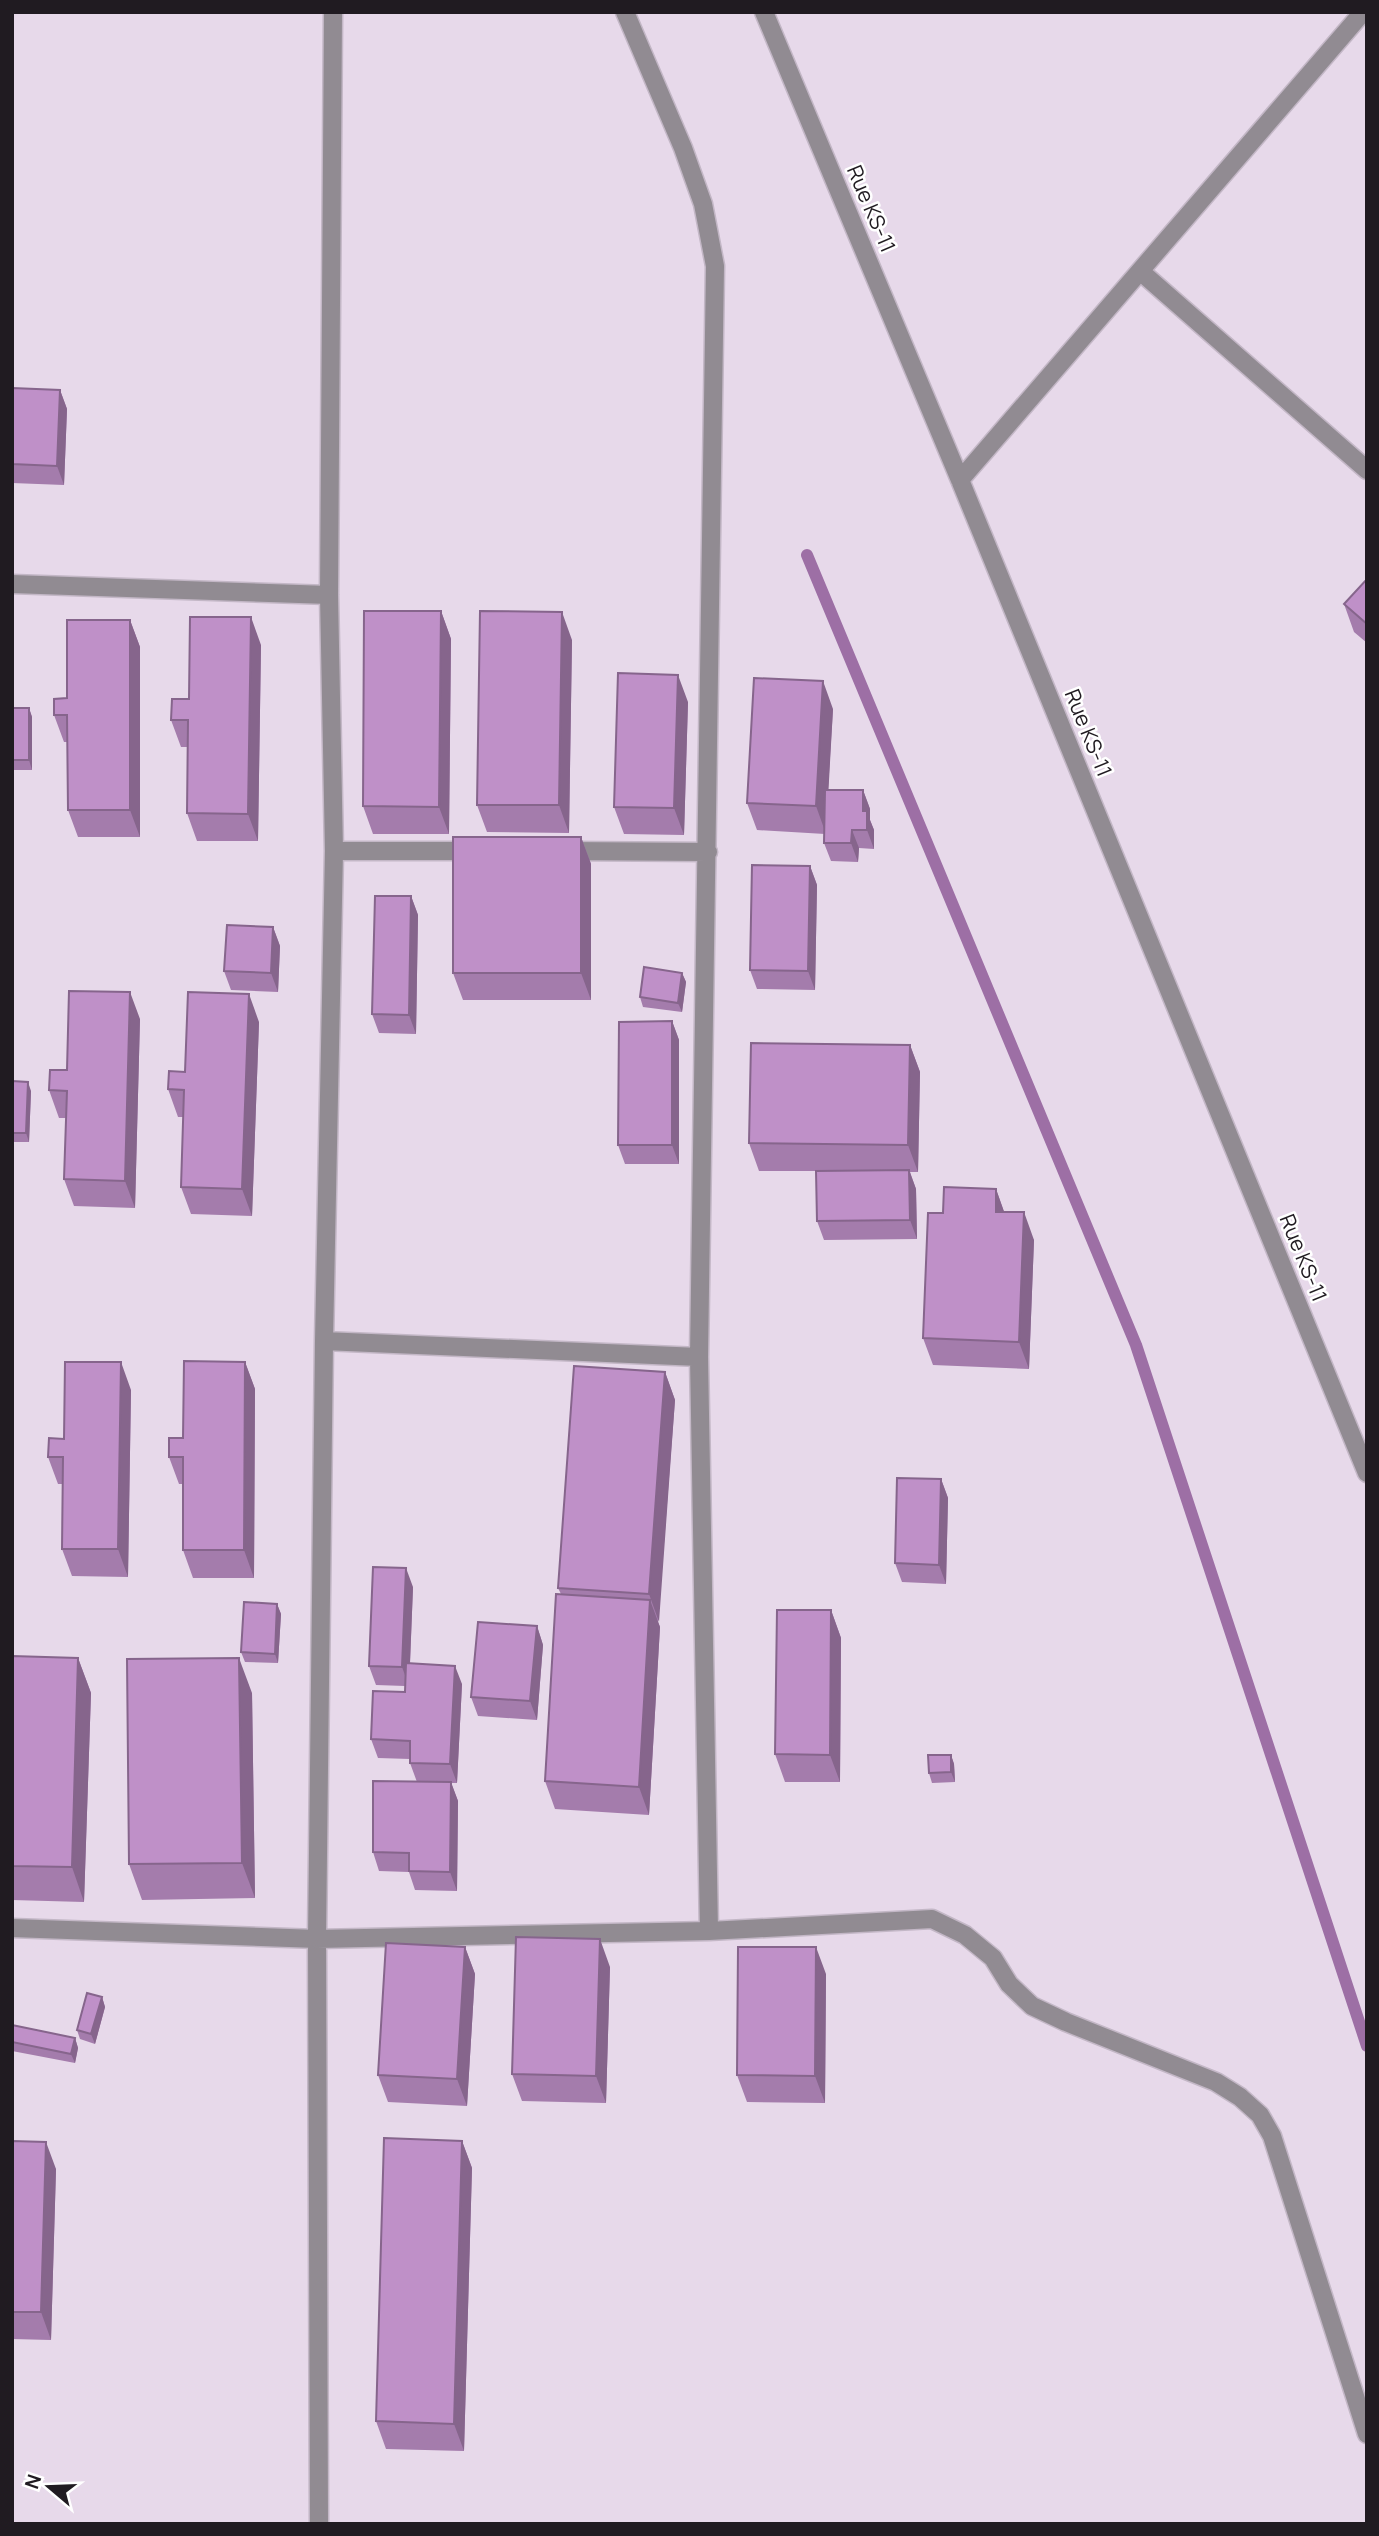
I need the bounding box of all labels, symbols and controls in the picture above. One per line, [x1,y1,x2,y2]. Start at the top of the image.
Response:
street label: Rue KS-11 [841,161,903,257]
street label: Rue KS-11 [1059,685,1119,781]
street label: Rue KS-11 [1274,1210,1334,1306]
north arrow [14,2452,84,2522]
text: N [18,2471,47,2492]

